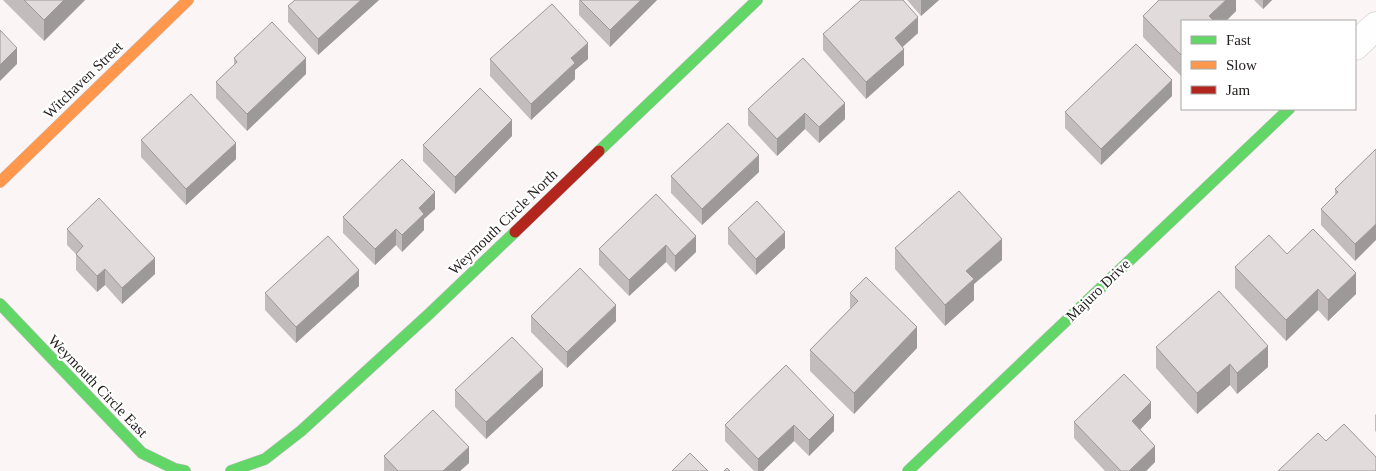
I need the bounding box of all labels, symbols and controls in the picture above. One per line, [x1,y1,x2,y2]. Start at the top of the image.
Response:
legend [1181,20,1356,110]
text: Fast [1226,32,1252,48]
street label: Witchaven Street [40,38,126,122]
text: Slow [1226,57,1257,73]
text: Jam [1226,82,1250,98]
street label: Weymouth Circle North [445,166,561,278]
street label: Majuro Drive [1063,256,1133,324]
street label: Weymouth Circle East [45,332,151,441]

